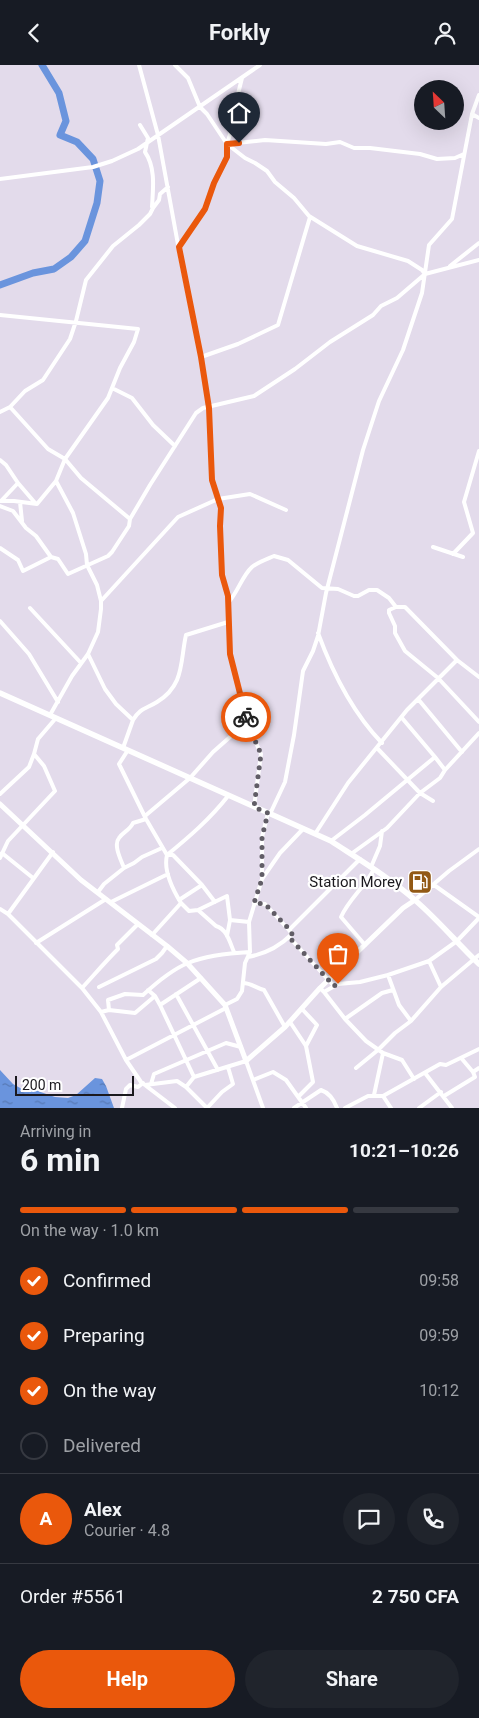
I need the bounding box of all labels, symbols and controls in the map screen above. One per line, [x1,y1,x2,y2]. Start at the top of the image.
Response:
icon: back [20,19,48,47]
icon: person [431,19,459,47]
text: Forkly [209,20,270,45]
north arrow [414,80,464,130]
map controls [414,80,464,130]
pin [218,92,260,143]
icon: home [225,99,253,127]
courier [221,692,271,742]
icon: bike [232,703,260,731]
fuel station icon: Station Morey [407,869,433,895]
place label: Station Morey [309,873,402,891]
pin [317,933,359,984]
icon: bag [324,940,352,968]
scale bar [15,1073,134,1096]
text: 200 m [22,1077,61,1093]
text: Arriving in [20,1122,91,1141]
text: 10:21–10:26 [349,1139,459,1162]
text: 6 min [20,1141,100,1179]
text: On the way · 1.0 km [20,1221,159,1240]
icon: check [20,1267,48,1295]
text: Confirmed [63,1269,151,1292]
text: 09:58 [419,1271,459,1290]
icon: check [20,1322,48,1350]
text: Preparing [63,1324,145,1347]
text: 09:59 [419,1326,459,1345]
icon: check [20,1377,48,1405]
text: On the way [63,1379,156,1402]
text: 10:12 [419,1381,459,1400]
text: Delivered [63,1434,141,1457]
button: chat [343,1493,395,1545]
button: phone [407,1493,459,1545]
text: Alex [84,1498,122,1521]
text: A [40,1507,52,1530]
text: Courier · 4.8 [84,1521,170,1540]
text: Order #5561 [20,1585,126,1608]
text: 2 750 CFA [372,1585,459,1608]
button: Help [20,1650,235,1708]
button: Share [245,1650,459,1708]

